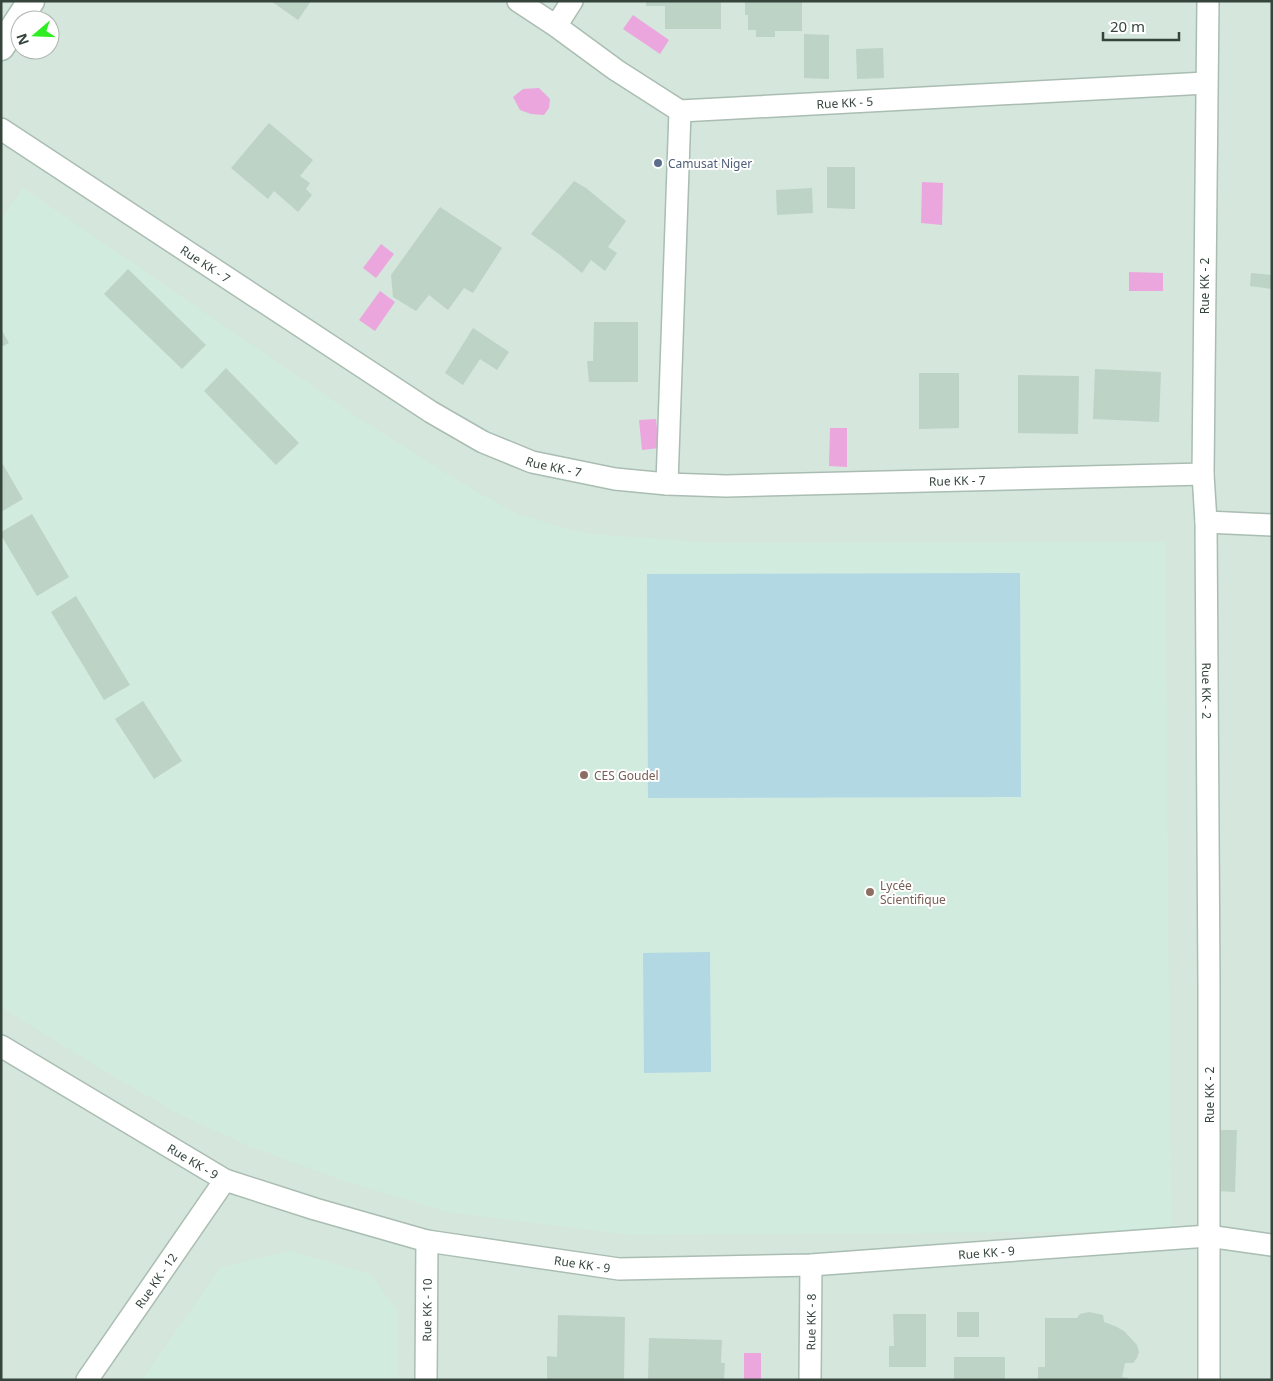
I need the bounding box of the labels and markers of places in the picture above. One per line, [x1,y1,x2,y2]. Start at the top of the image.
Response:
place label: Camusat Niger [668,155,752,172]
marker: Camusat Niger [652,157,664,169]
place label: CES Goudel [594,767,659,784]
marker: CES Goudel [578,769,590,781]
place label: Lycée Scientifique [880,877,946,908]
marker: Lycée Scientifique [864,886,876,898]

